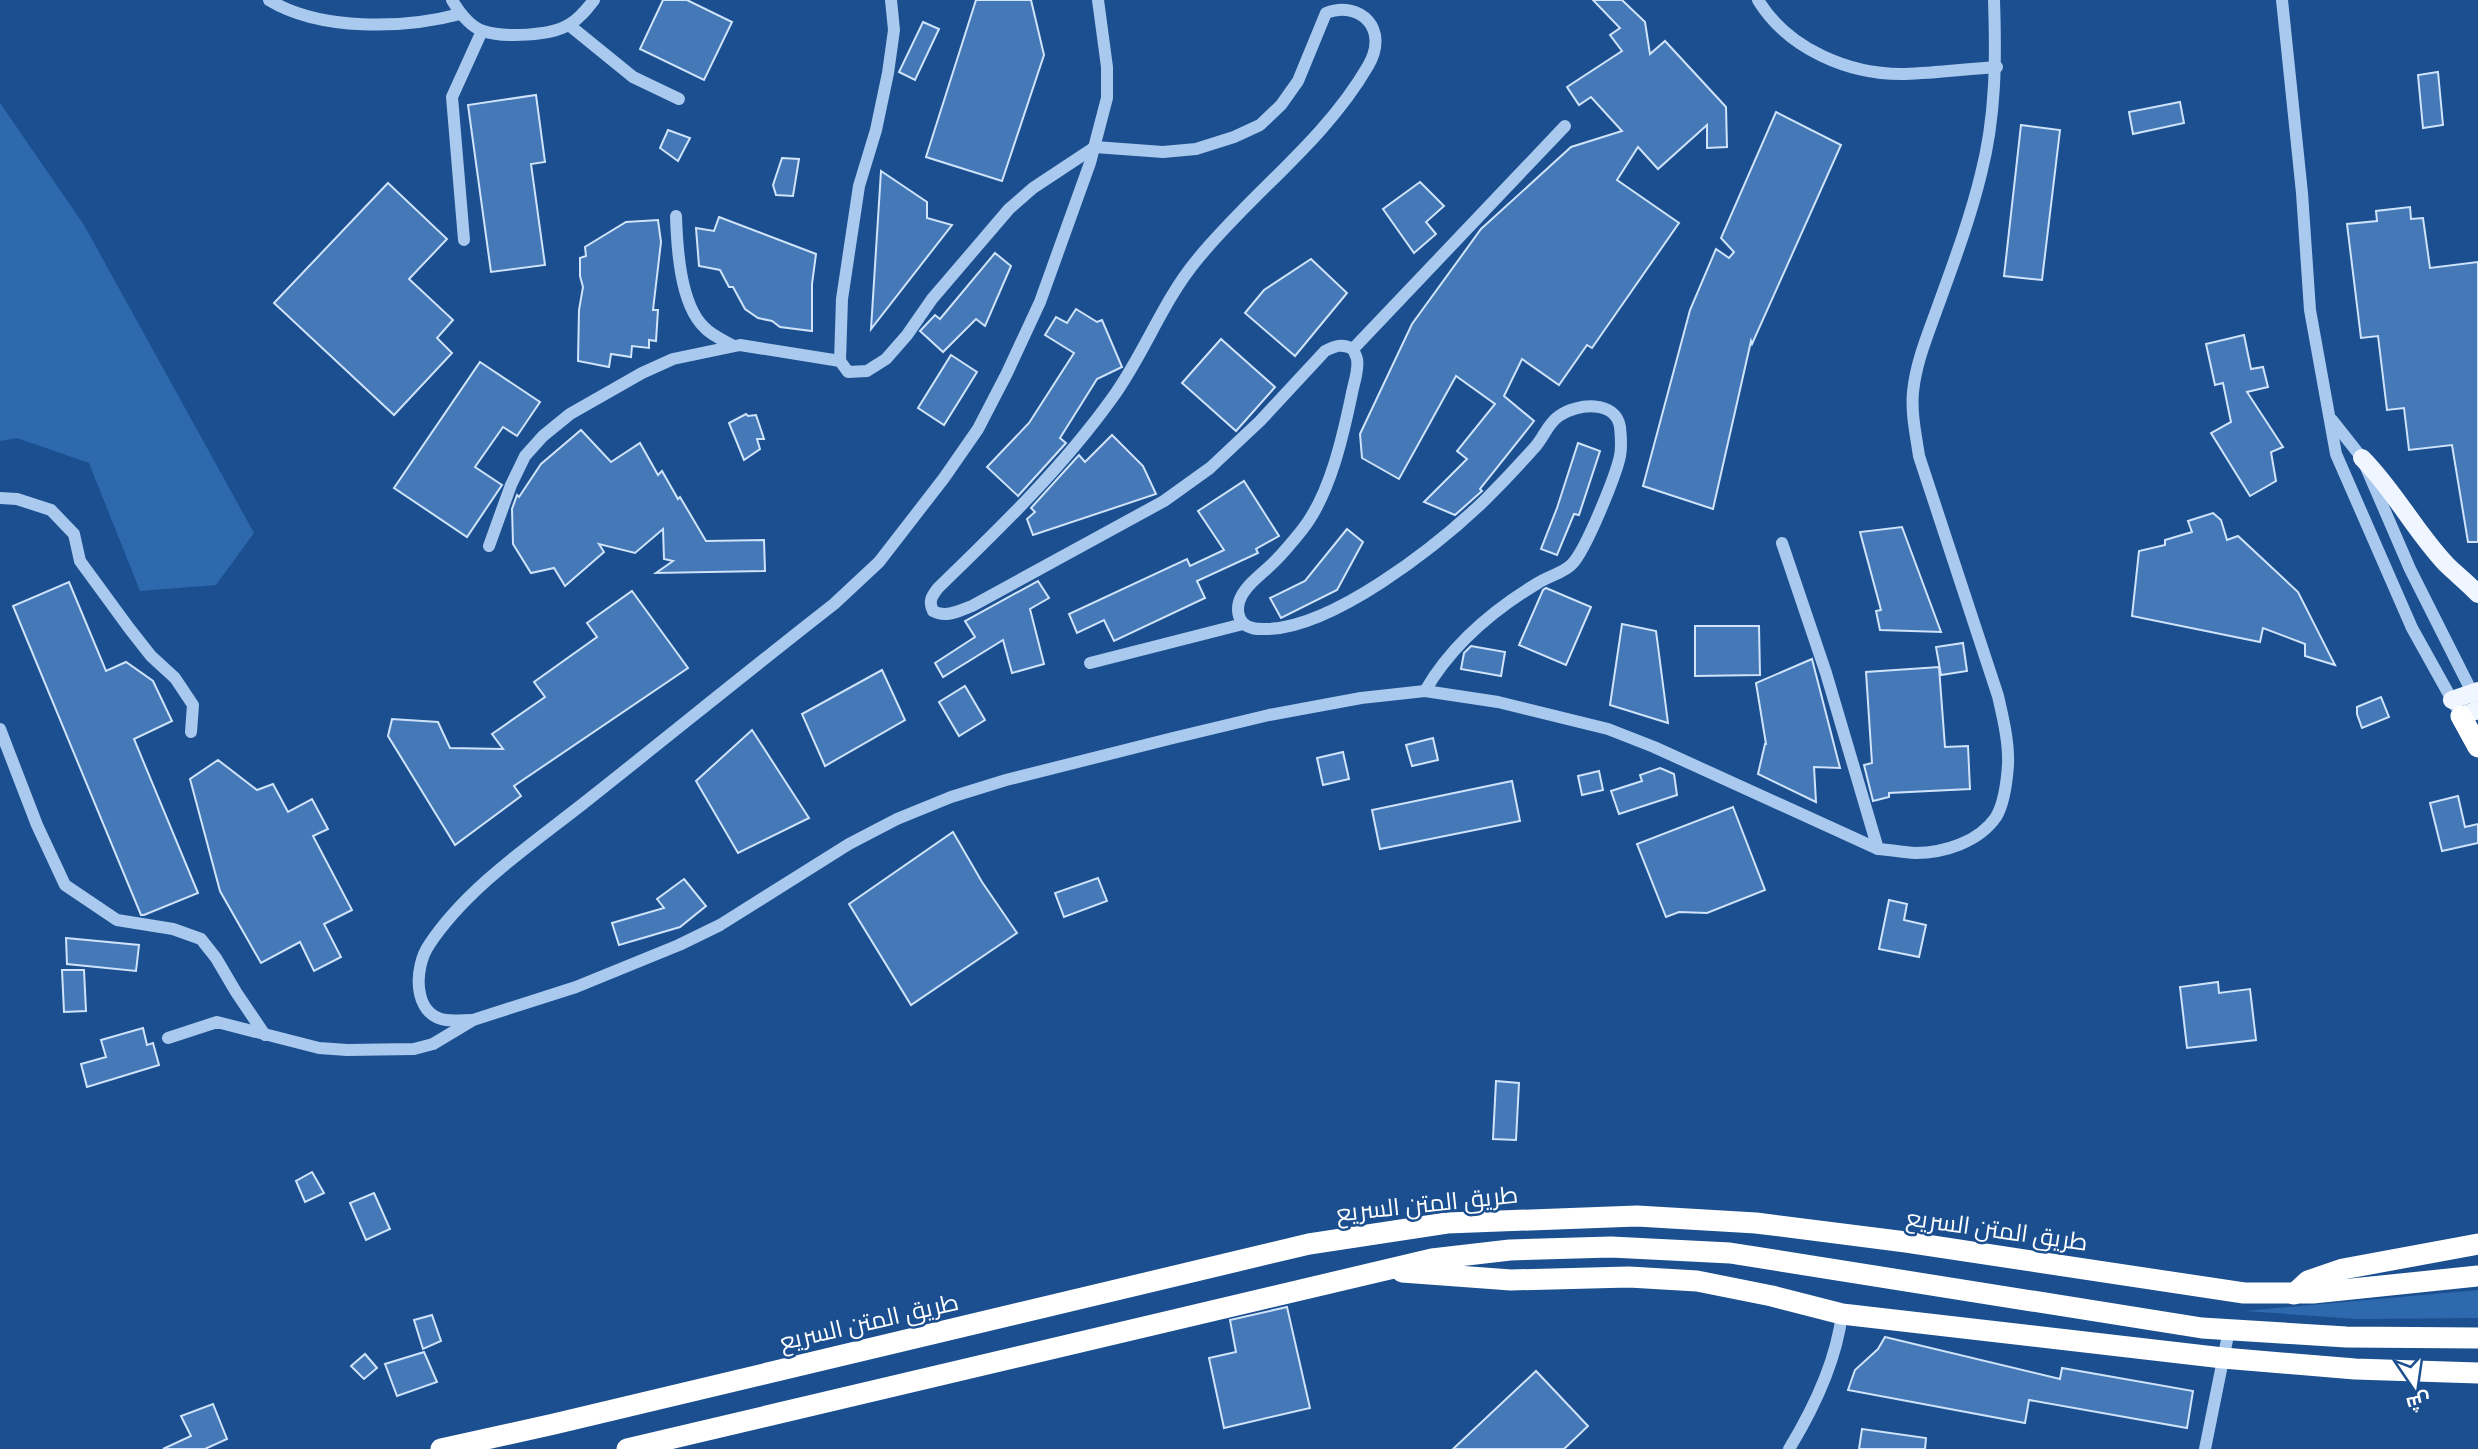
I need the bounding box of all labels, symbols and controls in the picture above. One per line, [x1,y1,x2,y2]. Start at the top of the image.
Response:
street label: طريق المتن السريع [1334,1178,1520,1229]
street label: طريق المتن السريع [1904,1200,2090,1259]
street label: طريق المتن السريع [776,1285,962,1358]
north arrow [2380,1351,2450,1421]
text: ش [2404,1387,2434,1418]

